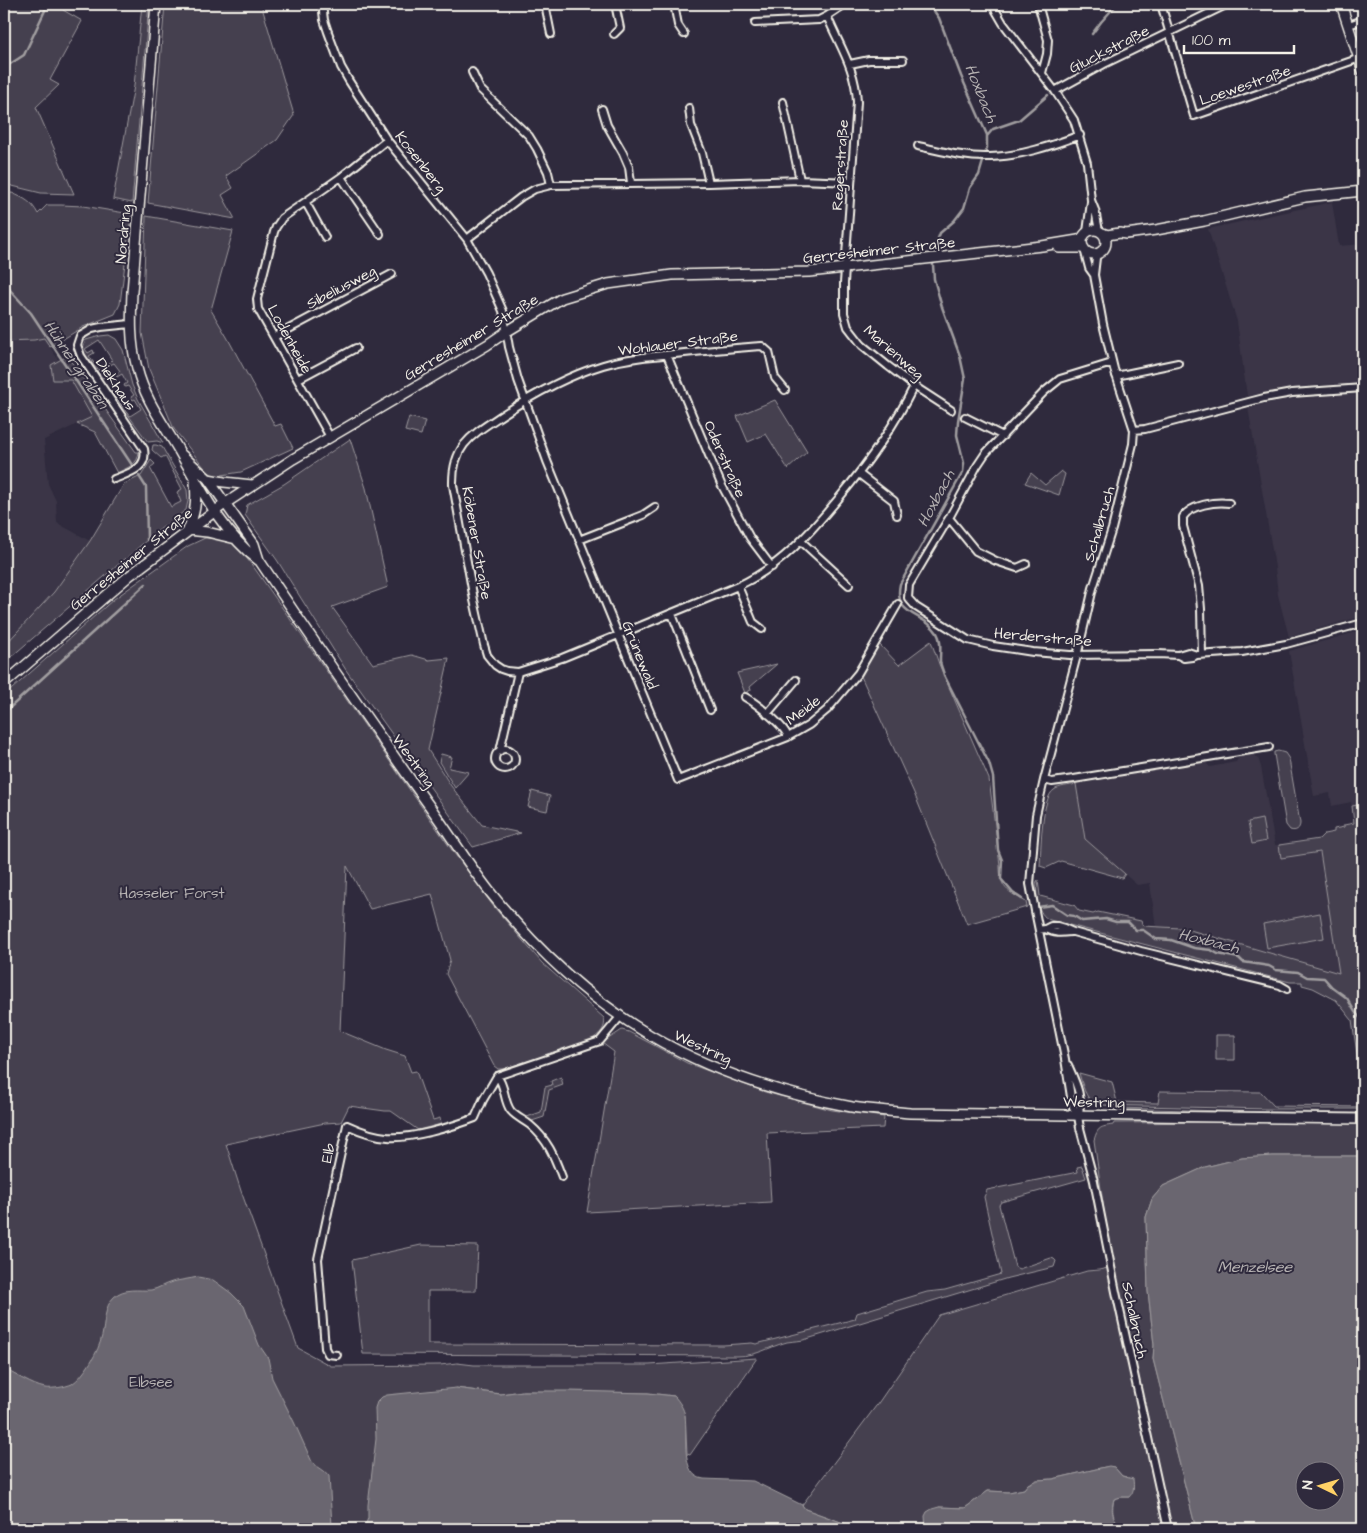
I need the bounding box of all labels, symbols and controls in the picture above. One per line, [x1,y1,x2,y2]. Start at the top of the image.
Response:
street label: Gluckstraße [1066,20,1153,79]
scale bar [1184,22,1294,54]
text: 100 m [1192,30,1231,51]
street label: Loewestraße [1197,60,1294,111]
water label: Hoxbach [959,61,1003,127]
street label: Regerstraße [827,119,855,211]
street label: Kosenberg [389,127,452,198]
street label: Nordring [110,203,138,265]
street label: Gerresheimer Straße [802,232,956,269]
street label: Sibeliusweg [303,260,381,315]
street label: Gerresheimer Straße [400,289,542,386]
street label: Lodenheide [262,301,317,377]
water label: Hühnergraben [38,316,115,415]
street label: Marienweg [858,320,929,386]
street label: Wohlauer Straße [617,326,739,361]
street label: Diekhaus [90,354,141,415]
street label: Oderstraße [698,417,751,501]
water label: Hoxbach [912,465,961,531]
street label: Schalbruch [1079,483,1120,564]
street label: Köbener Straße [456,485,497,601]
street label: Gerresheimer Straße [65,503,197,616]
street label: Grünewald [616,618,663,693]
street label: Herderstraße [993,623,1093,652]
street label: Meide [782,690,825,730]
street label: Westring [386,730,440,793]
park label: Hasseler Forst [119,883,225,904]
water label: Hoxbach [1176,923,1242,959]
street label: Westring [670,1025,735,1071]
street label: Westring [1063,1091,1125,1115]
street label: Elb [316,1141,341,1165]
water label: Menzelsee [1218,1256,1294,1278]
street label: Schalbruch [1116,1280,1153,1361]
park label: Elbsee [129,1372,173,1393]
north arrow [1294,1460,1344,1510]
text: N [1298,1479,1318,1490]

